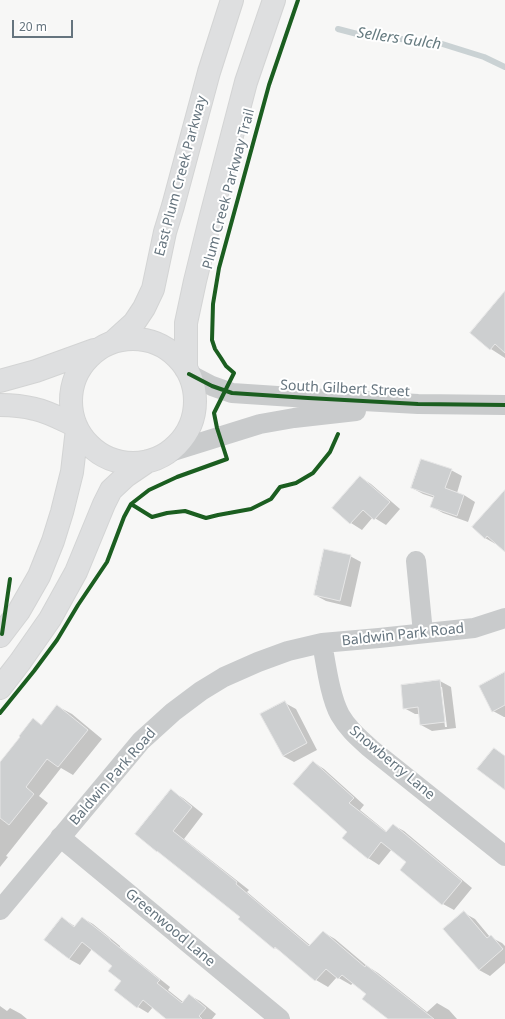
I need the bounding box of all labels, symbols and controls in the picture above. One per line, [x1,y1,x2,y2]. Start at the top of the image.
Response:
scale bar [14,12,75,38]
text: 20 m [19,18,47,35]
water label: Sellers Gulch [356,24,442,54]
street label: East Plum Creek Parkway [151,94,211,258]
street label: Plum Creek Parkway Trail [199,107,259,271]
street label: South Gilbert Street [280,377,410,401]
street label: Baldwin Park Road [341,620,465,650]
street label: Snowberry Lane [346,722,438,804]
street label: Baldwin Park Road [66,725,160,829]
street label: Greenwood Lane [122,886,218,970]

